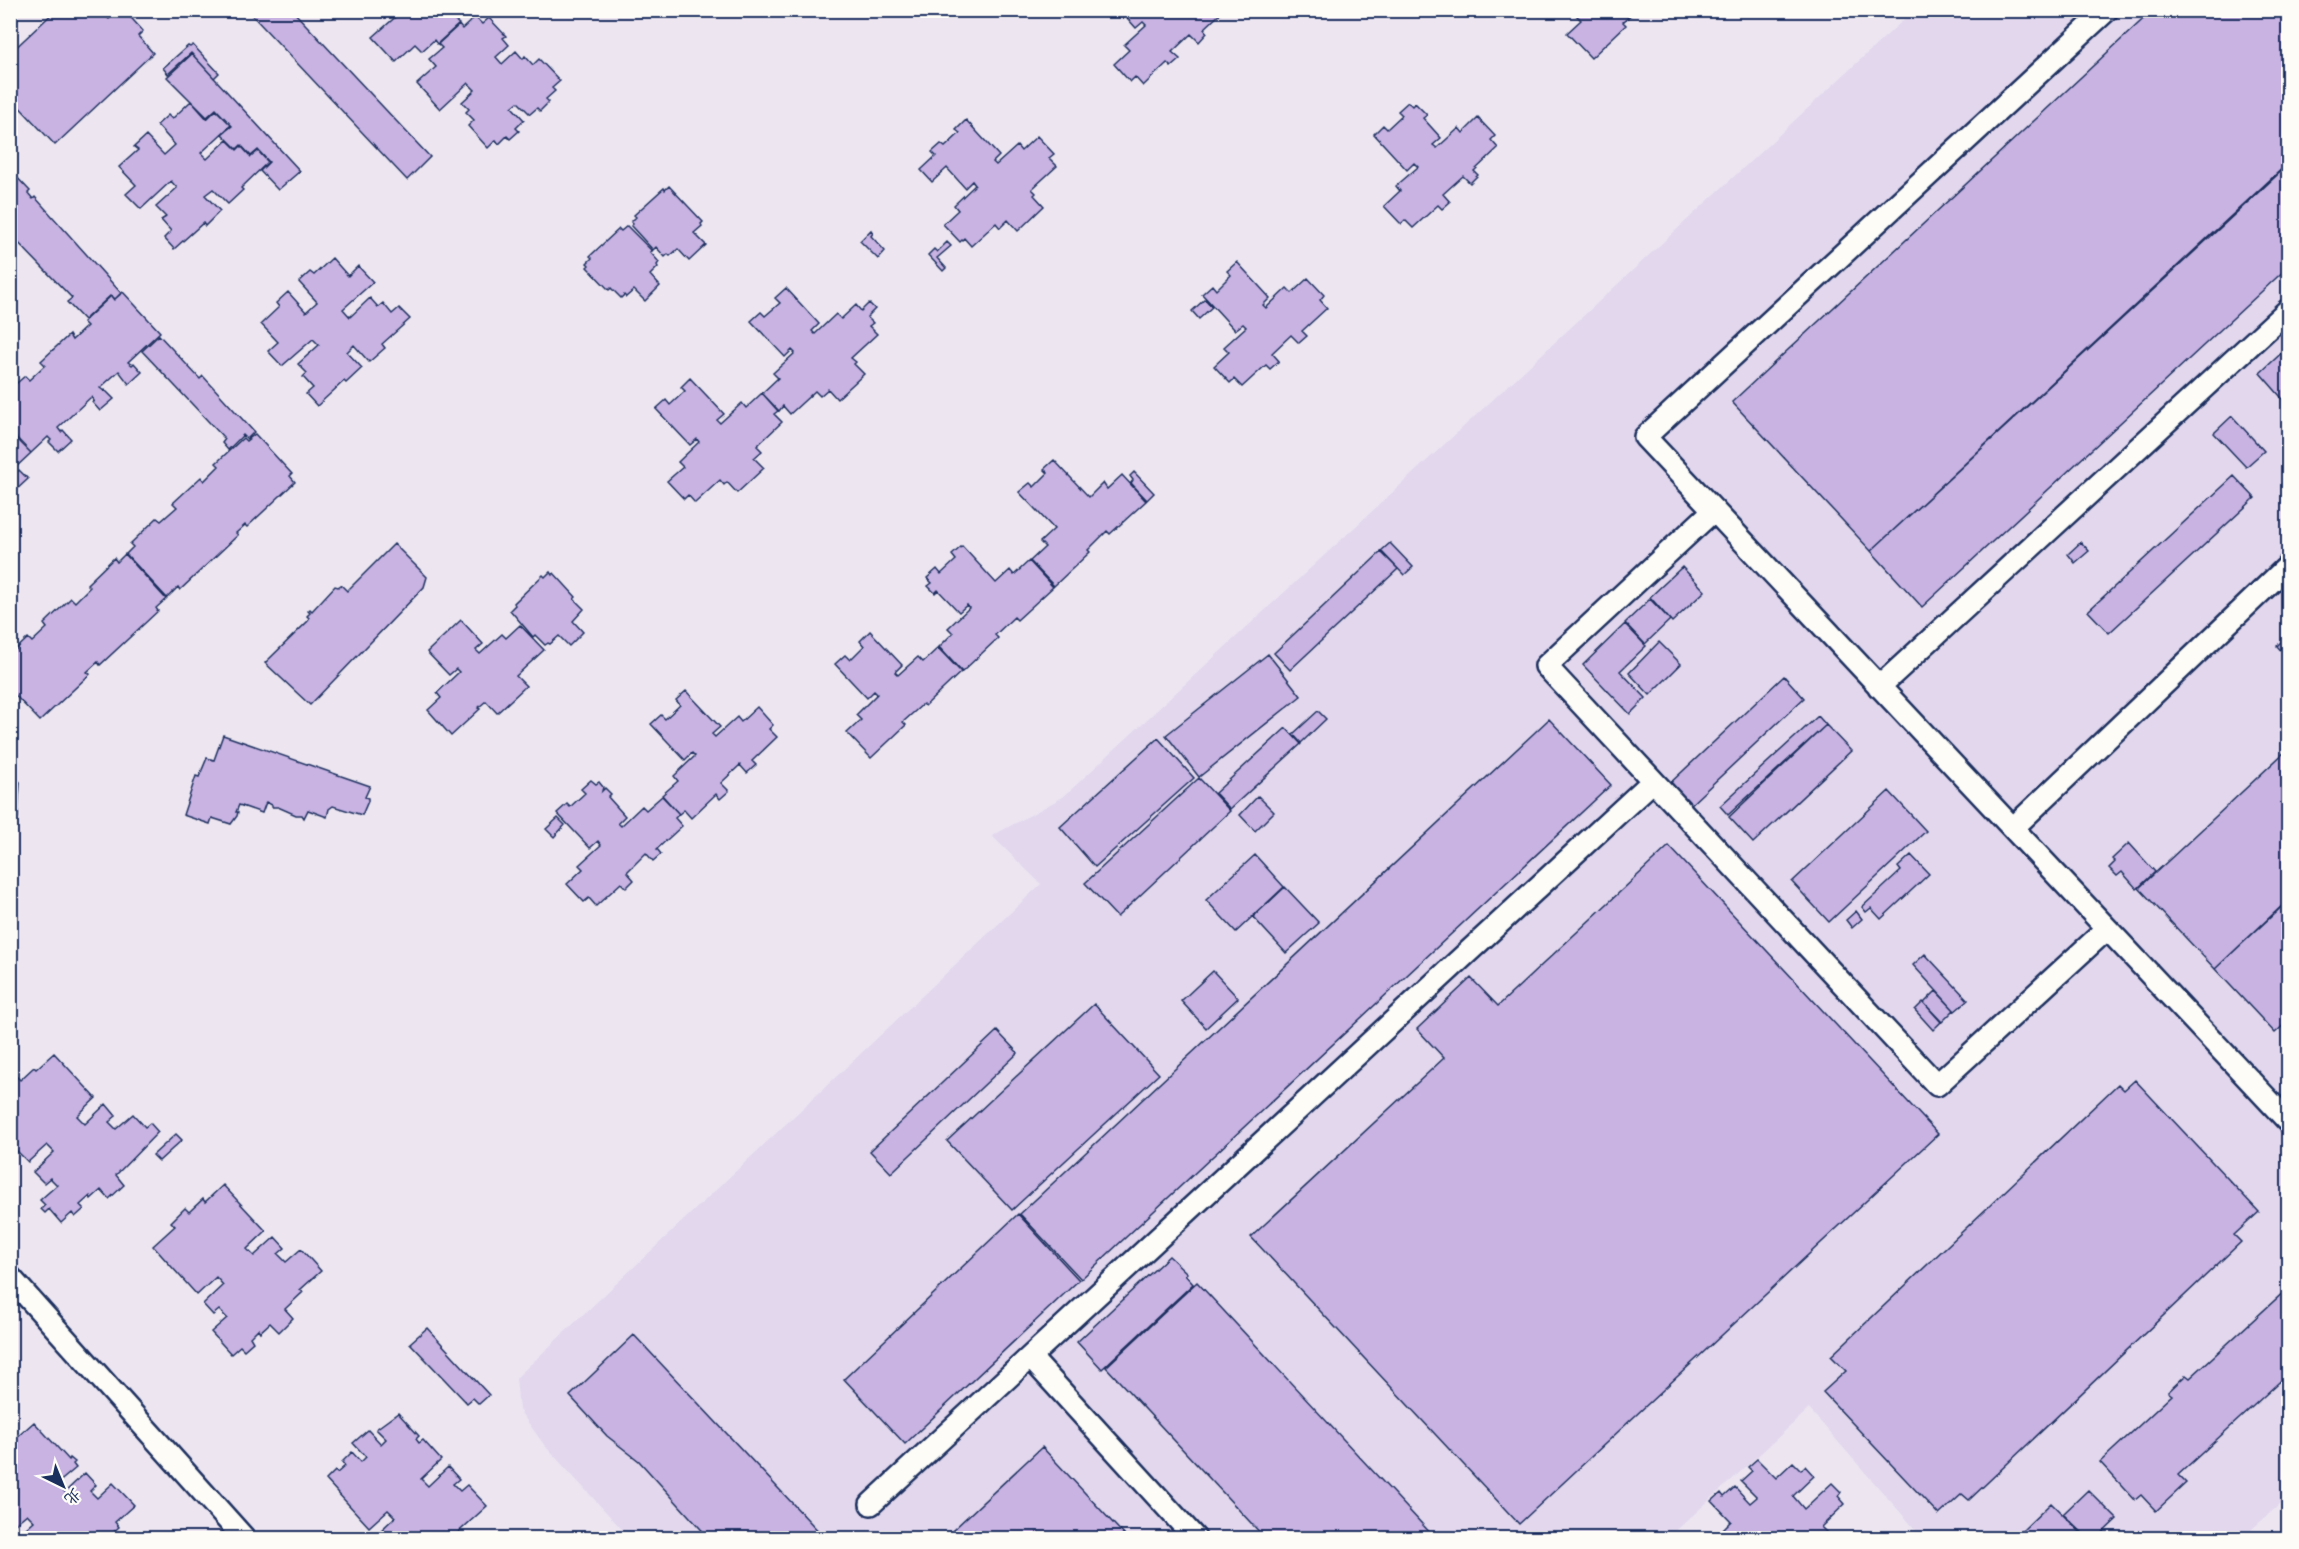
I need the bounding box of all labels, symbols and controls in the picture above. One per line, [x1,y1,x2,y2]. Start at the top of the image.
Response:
north arrow [33,1456,93,1516]
text: 北 [60,1483,85,1509]

